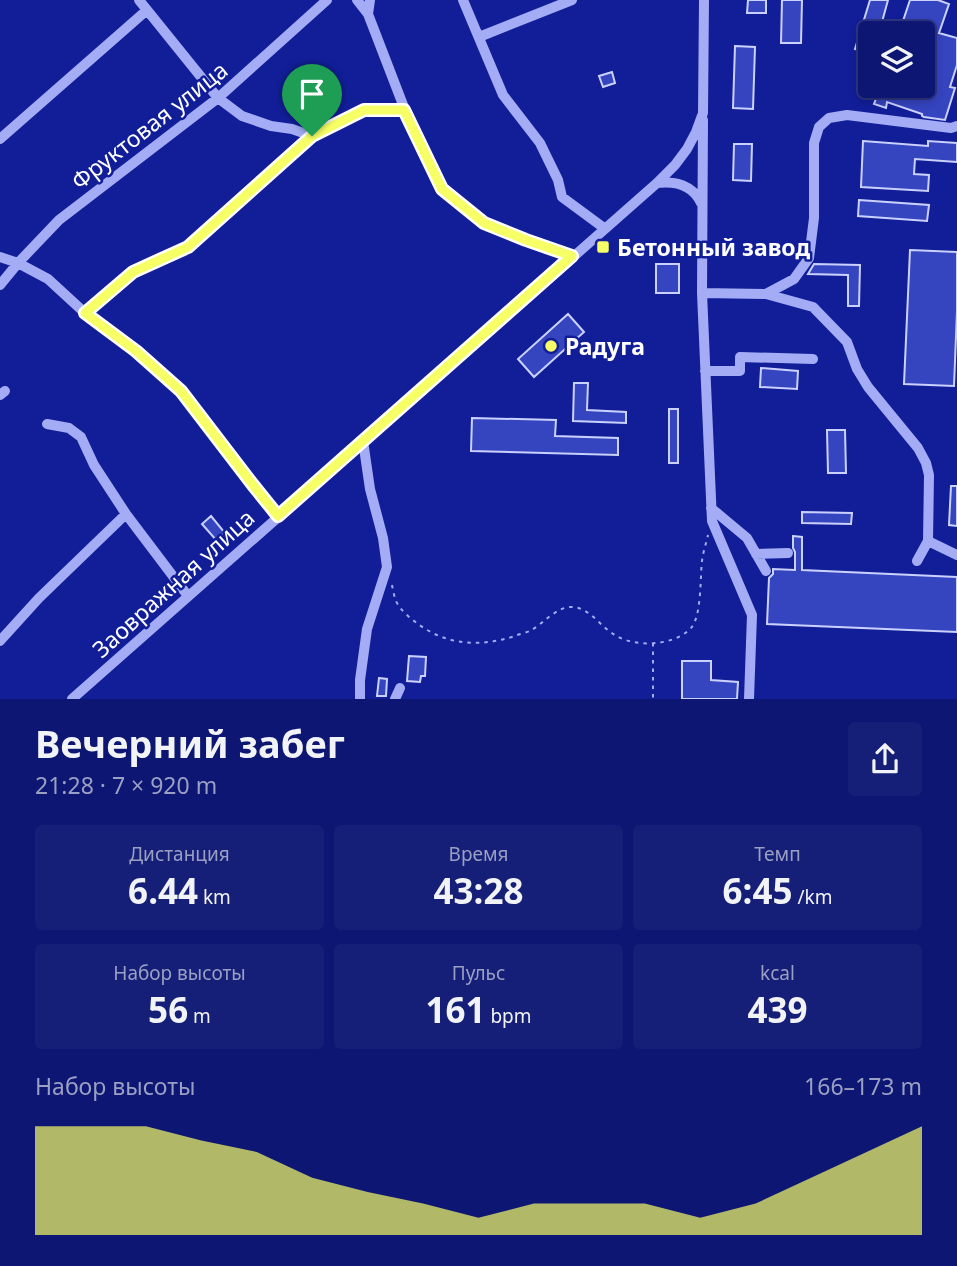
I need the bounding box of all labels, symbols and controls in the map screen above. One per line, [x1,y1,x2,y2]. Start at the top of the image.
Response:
map controls [858,21,935,98]
button: layers [858,21,935,98]
street label: Фруктовая улица [64,54,234,196]
pin [282,64,342,136]
icon: arrive [293,75,331,113]
place label: Бетонный завод [617,231,810,263]
marker: Бетонный завод [595,239,611,255]
place label: Радуга [565,330,645,362]
marker: Радуга [543,338,559,354]
street label: Заовражная улица [85,502,261,664]
text: Вечерний забег [35,717,345,769]
button: share [848,722,922,796]
text: 21:28 · 7 × 920 m [35,769,217,801]
text: Дистанция [129,841,230,867]
text: Время [449,841,508,867]
text: Темп [754,841,801,867]
text: 6.44 [128,867,198,914]
text: 43:28 [434,867,523,914]
text: 6:45 [723,867,792,914]
text: km [198,884,231,910]
text: /km [792,884,832,910]
text: Набор высоты [113,960,246,986]
text: Пульс [452,960,505,986]
text: kcal [760,960,795,986]
text: 56 [148,986,188,1033]
text: 161 [425,986,485,1033]
text: 439 [747,986,808,1033]
text: m [188,1003,211,1029]
text: bpm [485,1003,532,1029]
text: Набор высоты [35,1070,195,1102]
text: 166–173 m [804,1070,922,1102]

